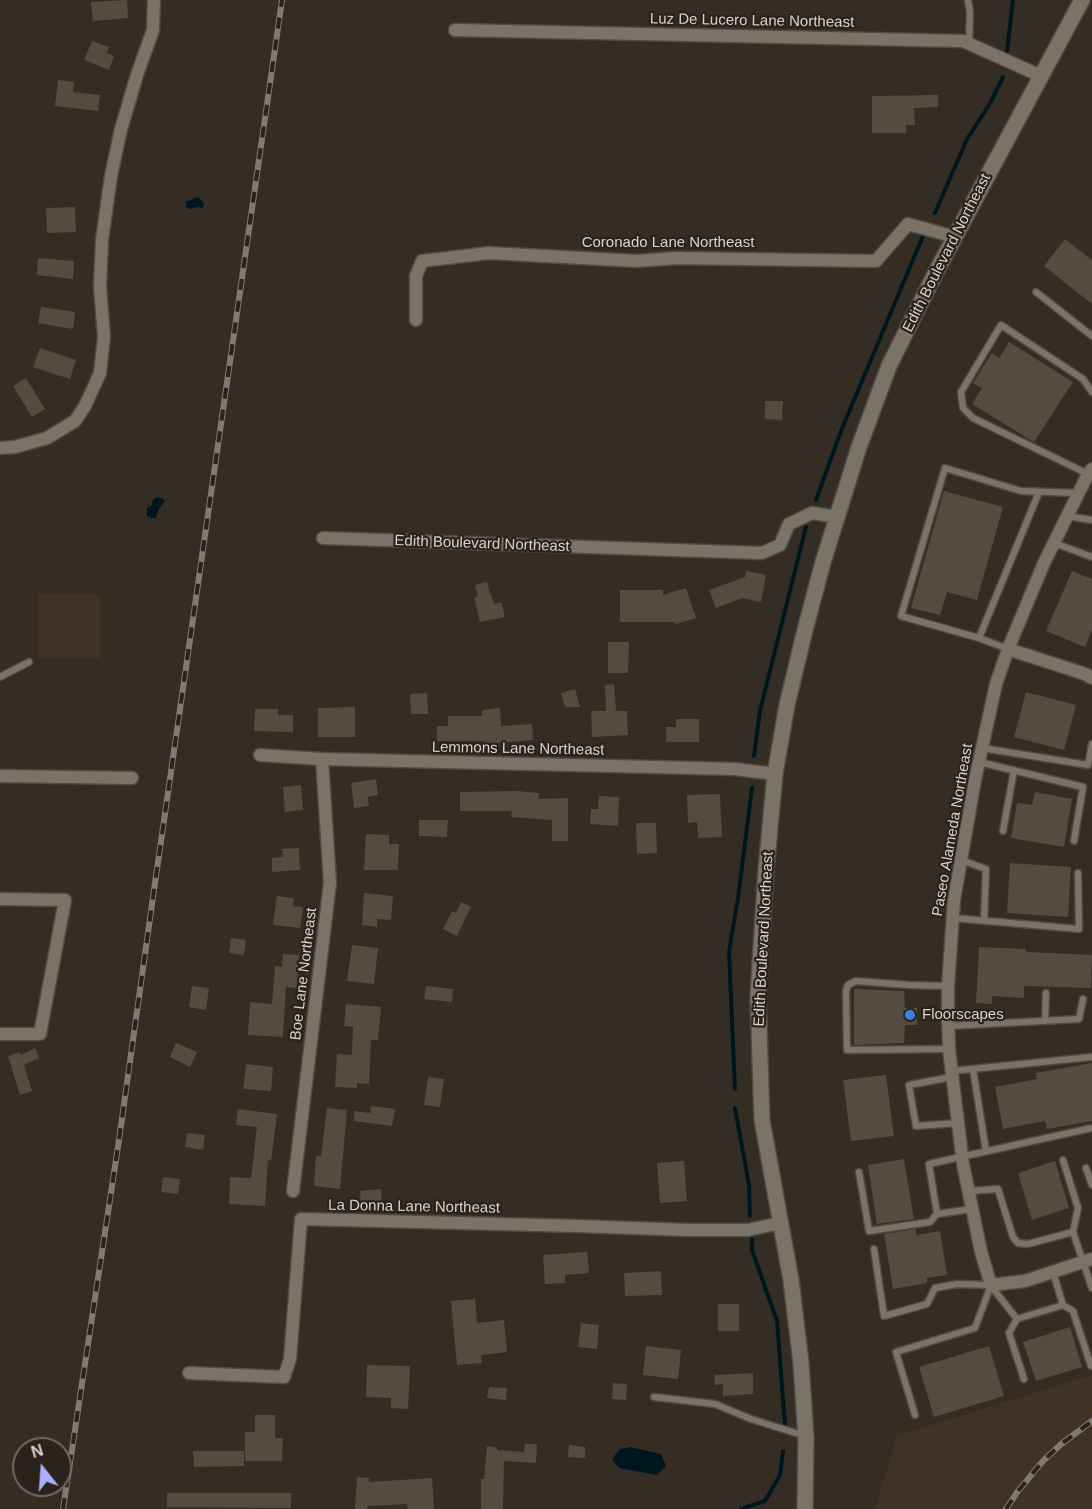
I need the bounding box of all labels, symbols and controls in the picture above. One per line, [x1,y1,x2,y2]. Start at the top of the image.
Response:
street label: Luz De Lucero Lane Northeast [650,10,854,32]
street label: Edith Boulevard Northeast [899,171,995,335]
street label: Coronado Lane Northeast [582,234,754,252]
street label: Edith Boulevard Northeast [394,532,570,556]
street label: Lemmons Lane Northeast [432,738,604,760]
street label: Paseo Alameda Northeast [929,742,977,918]
street label: Edith Boulevard Northeast [750,851,778,1027]
street label: Boe Lane Northeast [287,907,321,1041]
place label: Floorscapes [922,1006,1004,1024]
marker: Floorscapes [903,1008,917,1022]
street label: La Donna Lane Northeast [328,1197,500,1217]
north arrow [12,1437,72,1497]
text: N [29,1441,45,1461]

